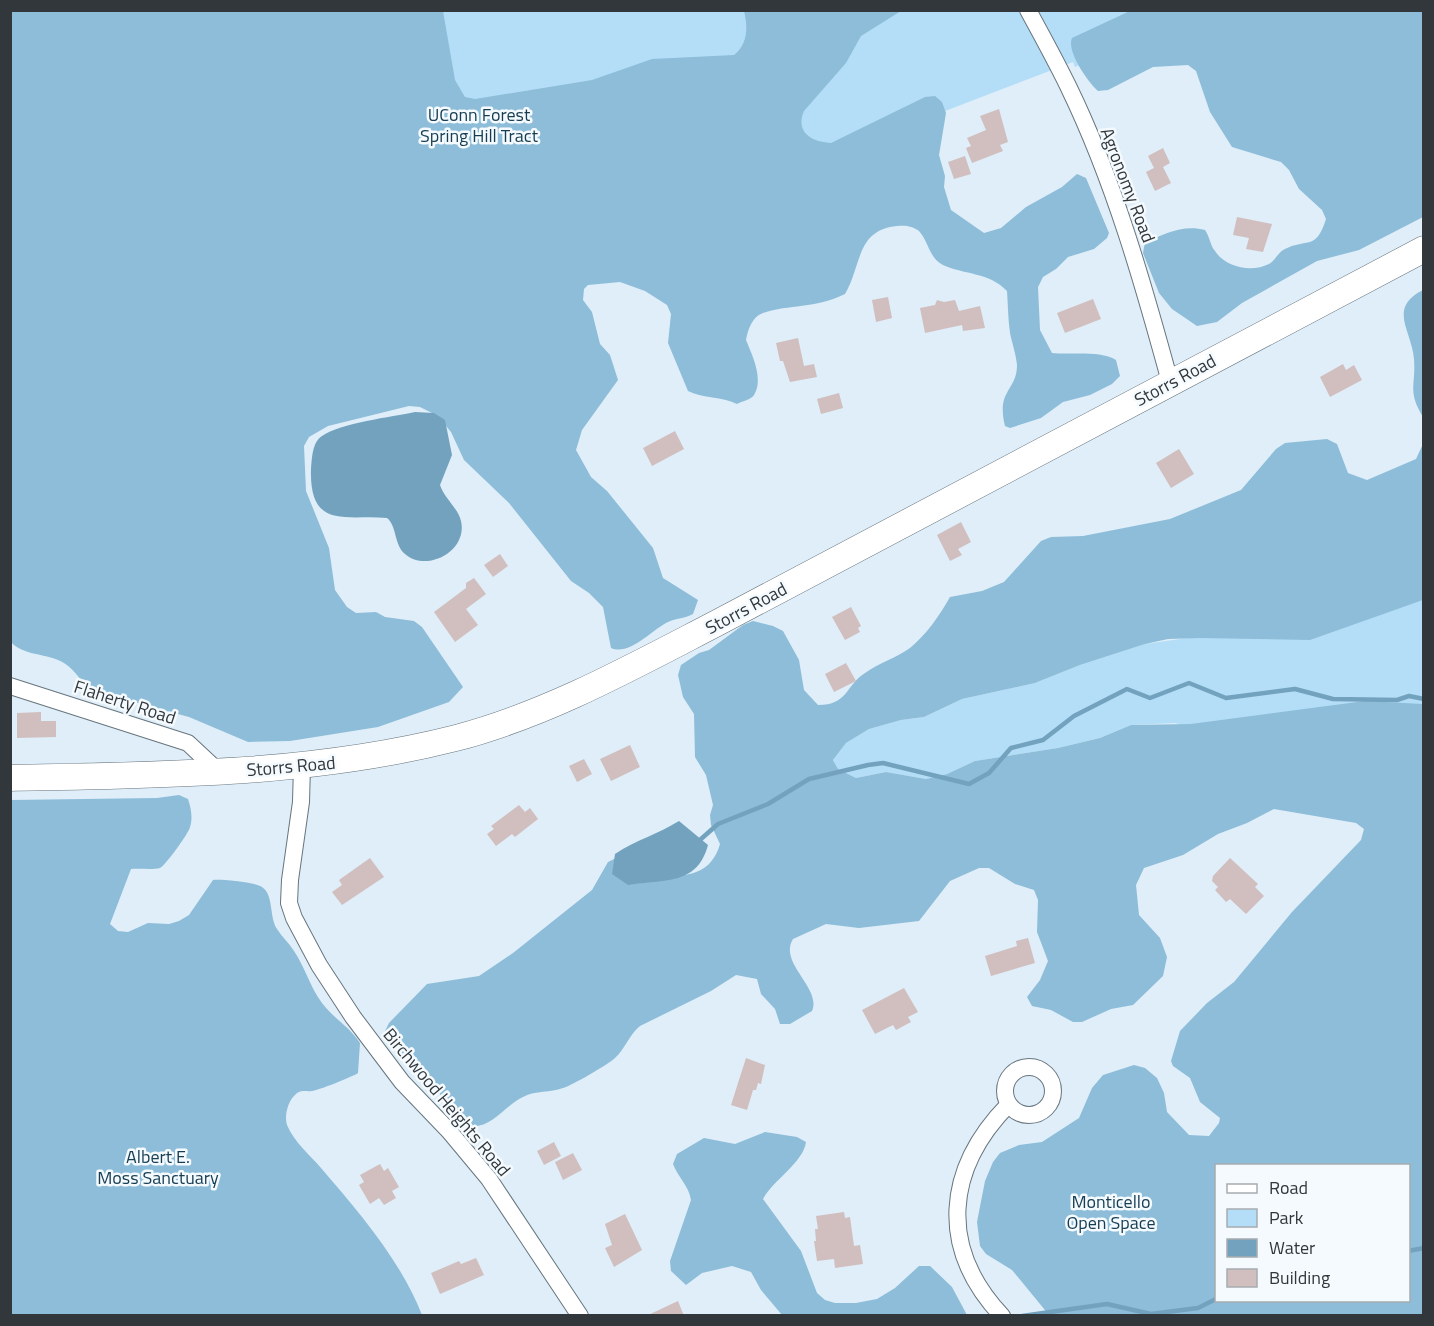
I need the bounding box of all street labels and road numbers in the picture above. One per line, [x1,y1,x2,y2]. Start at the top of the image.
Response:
street label: Agronomy Road [1094,124,1162,246]
street label: Storrs Road [1129,347,1221,413]
street label: Storrs Road [700,575,792,641]
street label: Flaherty Road [71,673,179,731]
street label: Storrs Road [245,749,337,783]
street label: Birchwood Heights Road [377,1022,517,1182]

